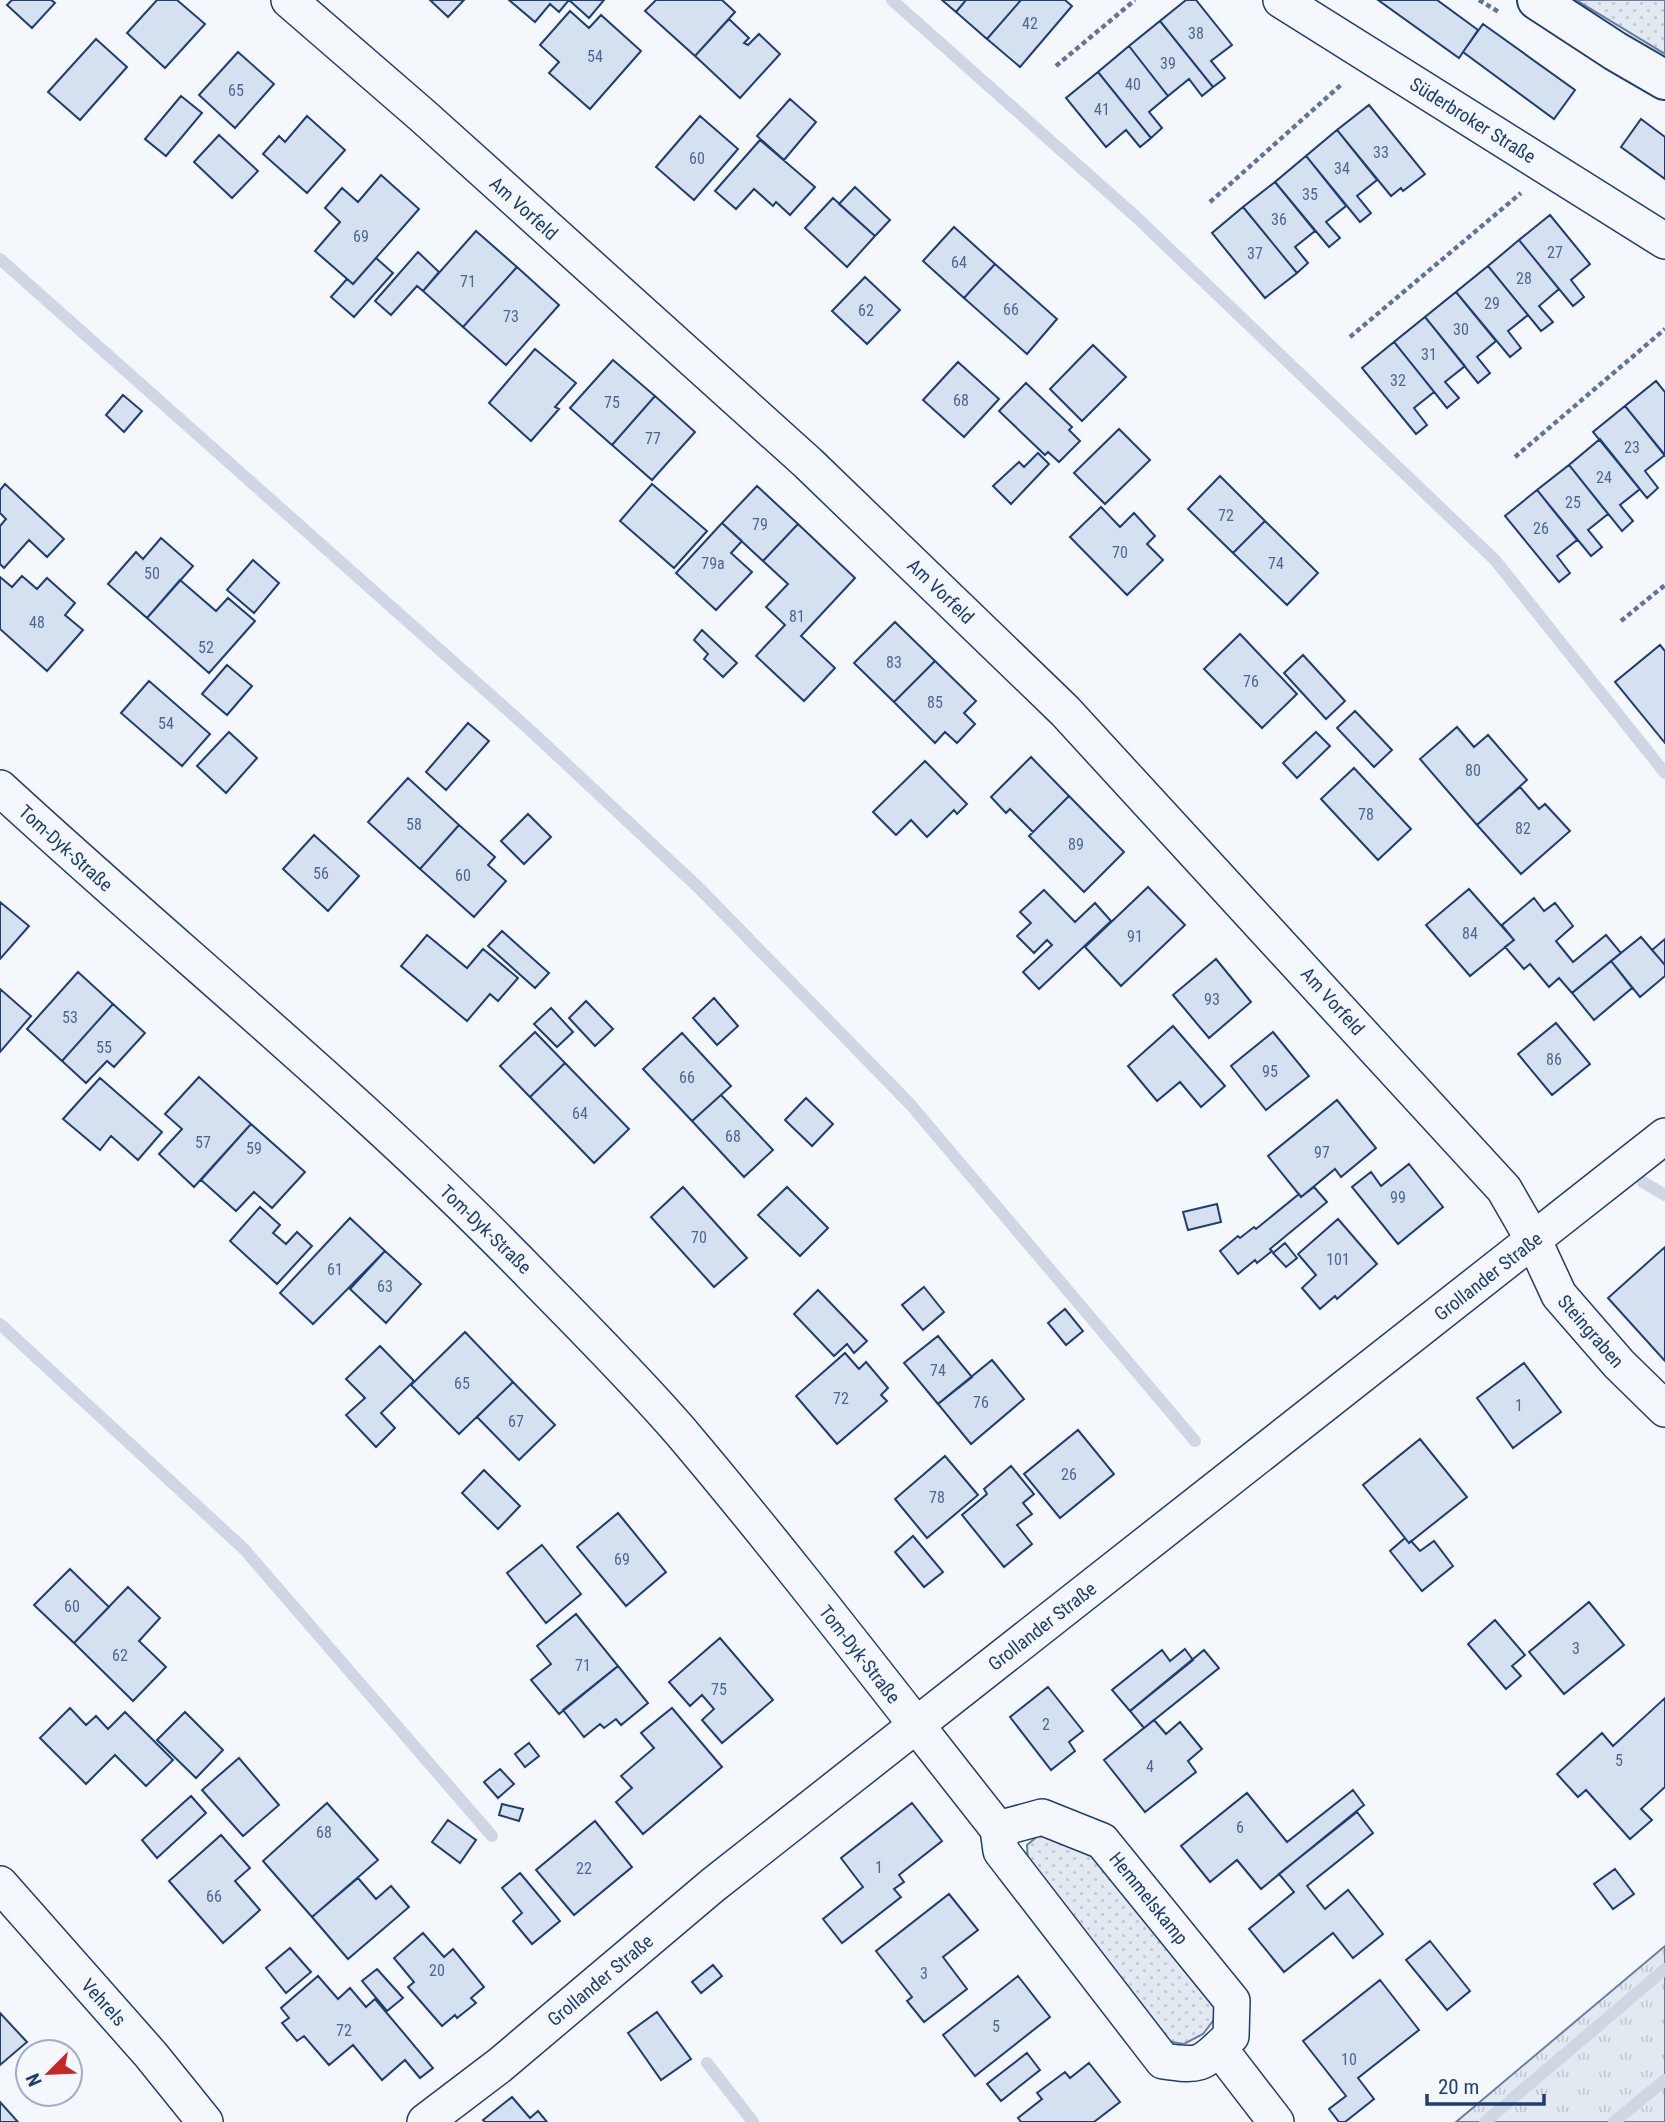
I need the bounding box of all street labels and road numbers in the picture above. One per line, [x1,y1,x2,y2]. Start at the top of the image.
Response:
street label: Süderbroker Straße [1406,73,1540,168]
street label: Am Vorfeld [485,172,562,245]
street label: Am Vorfeld [903,554,979,629]
street label: Tom-Dyk-Straße [14,800,117,897]
street label: Am Vorfeld [1296,963,1369,1040]
street label: Tom-Dyk-Straße [435,1180,536,1279]
street label: Grollander Straße [1430,1227,1547,1326]
street label: Steingraben [1553,1290,1629,1373]
street label: Grollander Straße [984,1577,1101,1676]
street label: Tom-Dyk-Straße [814,1601,905,1708]
street label: Hemmelskamp [1104,1847,1193,1949]
street label: Grollander Straße [543,1930,658,2031]
street label: Vehrels [76,1974,131,2031]

